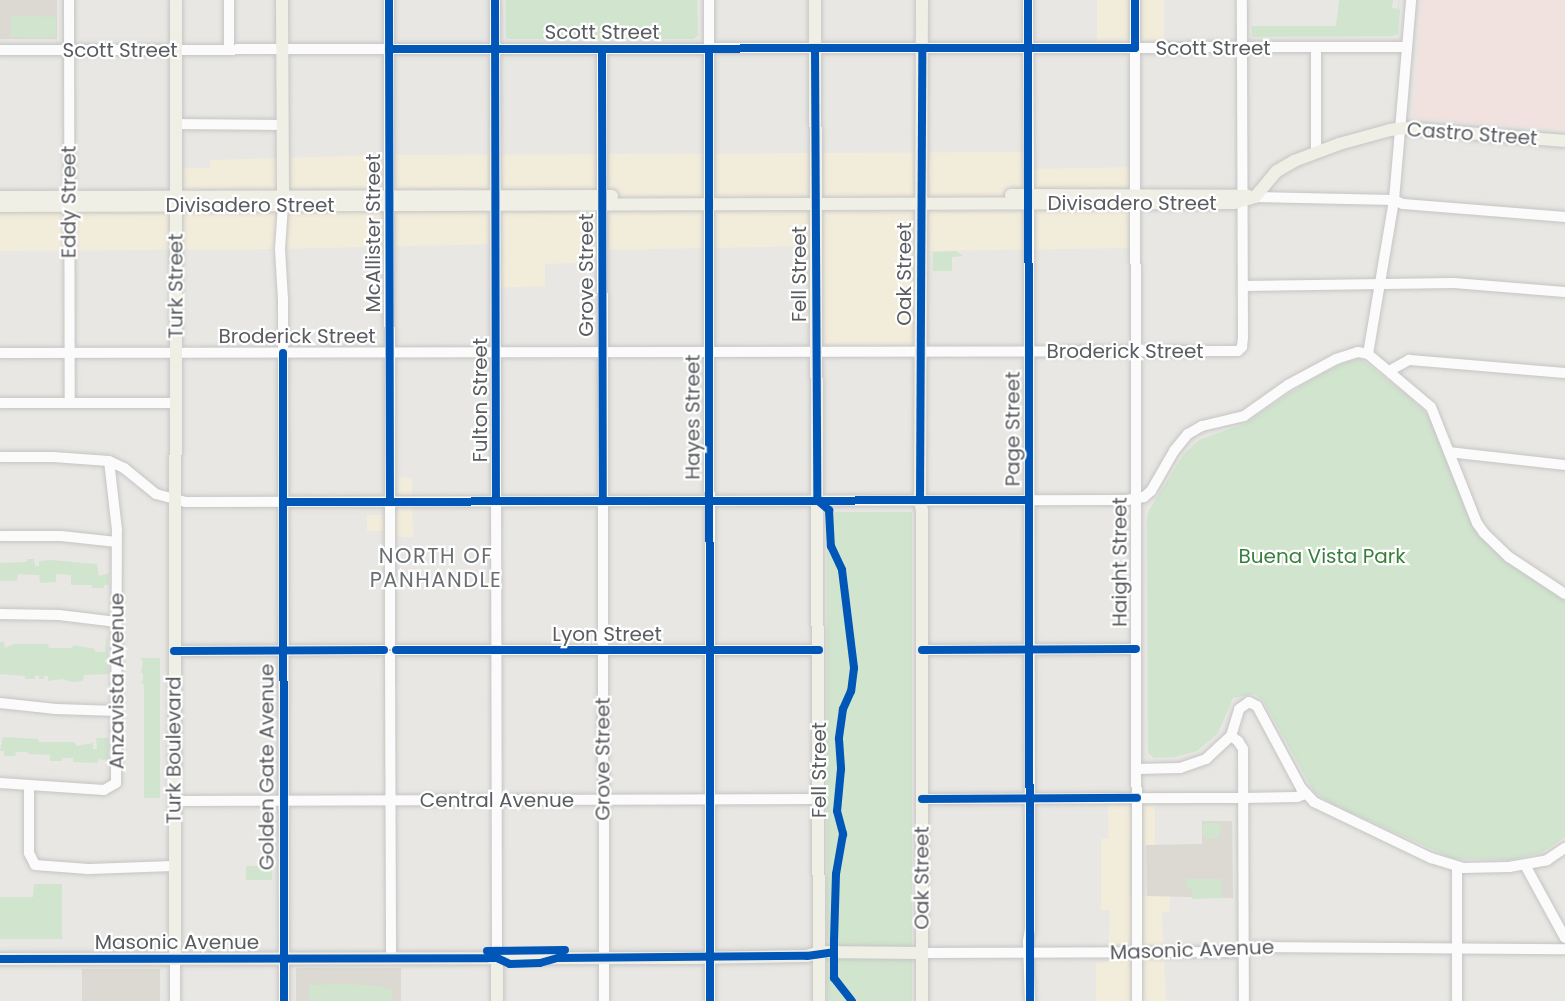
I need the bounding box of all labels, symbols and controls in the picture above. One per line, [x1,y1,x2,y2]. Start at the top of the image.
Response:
street label: Scott Street [544,20,660,44]
street label: Scott Street [1155,36,1271,60]
street label: Scott Street [62,38,178,62]
street label: Castro Street [1406,117,1538,151]
street label: Eddy Street [57,146,81,258]
street label: McAllister Street [361,153,385,313]
street label: Divisadero Street [1047,191,1217,215]
street label: Divisadero Street [165,193,335,217]
street label: Grove Street [574,213,598,337]
street label: Oak Street [892,222,916,326]
street label: Fell Street [787,226,811,322]
street label: Turk Street [164,233,188,339]
street label: Broderick Street [218,324,376,348]
street label: Fulton Street [468,338,492,462]
street label: Broderick Street [1046,339,1204,363]
street label: Hayes Street [681,354,705,480]
street label: Page Street [1001,372,1025,486]
street label: Haight Street [1108,497,1132,627]
district label: NORTH OF PANHANDLE [370,543,502,593]
park label: Buena Vista Park [1239,544,1405,568]
street label: Anzavista Avenue [105,593,129,769]
street label: Lyon Street [552,622,662,646]
street label: Golden Gate Avenue [255,664,279,870]
street label: Turk Boulevard [162,676,186,824]
street label: Grove Street [591,697,615,821]
street label: Fell Street [807,722,831,818]
street label: Central Avenue [420,788,574,812]
street label: Oak Street [910,826,934,930]
street label: Masonic Avenue [95,930,259,954]
street label: Masonic Avenue [1109,935,1275,965]

